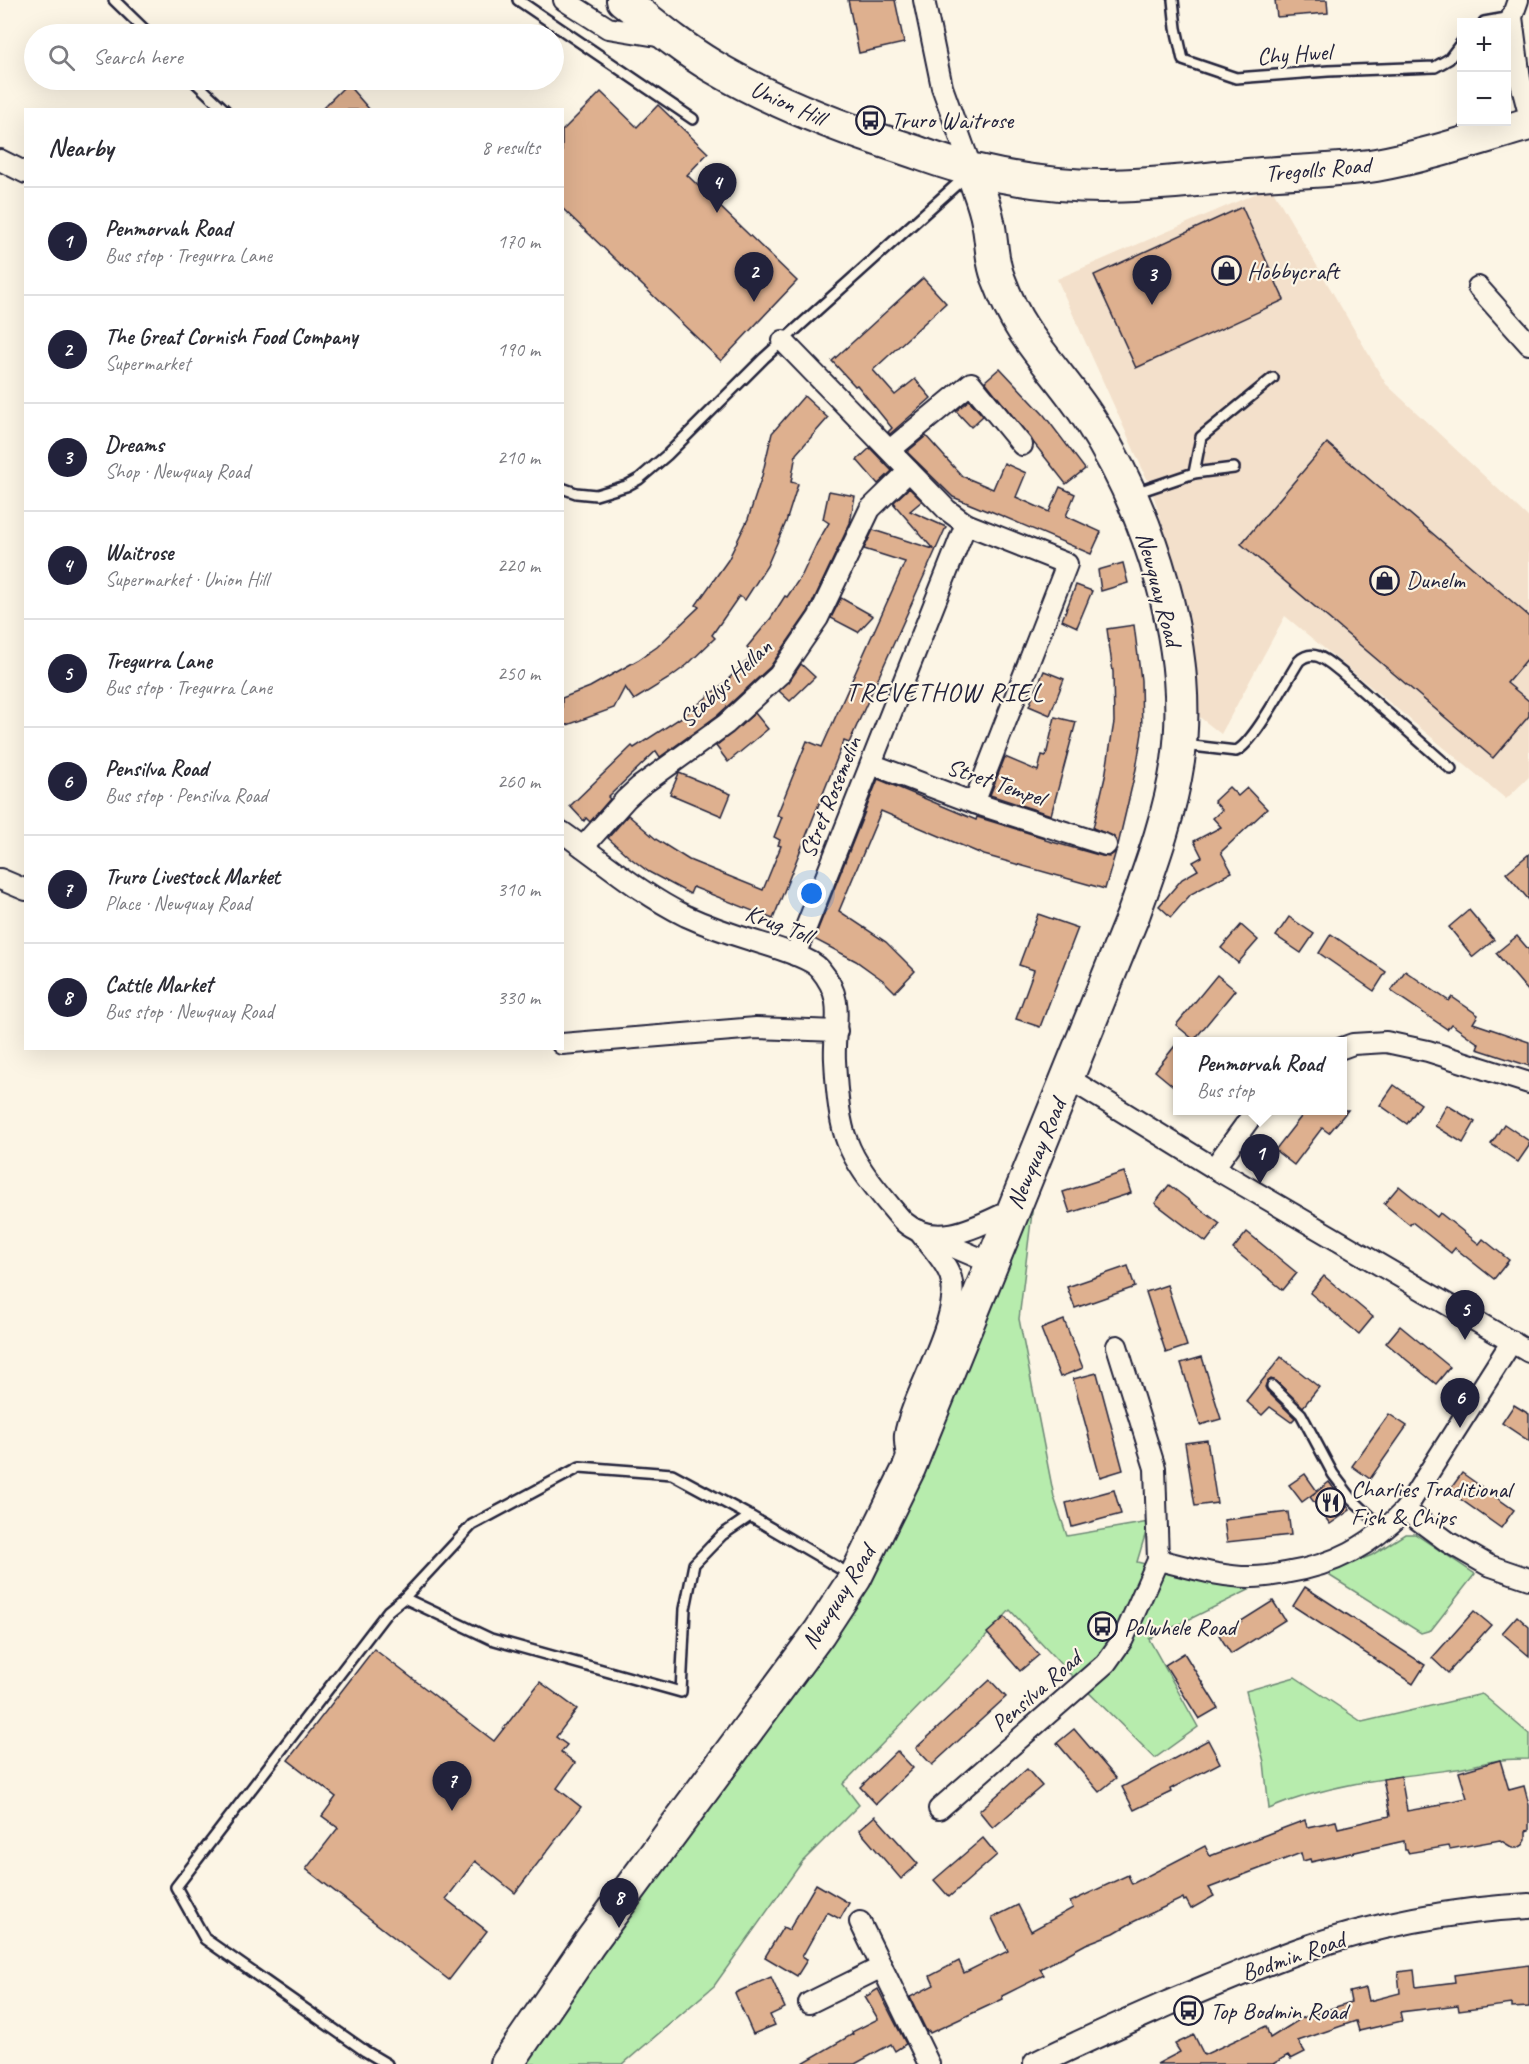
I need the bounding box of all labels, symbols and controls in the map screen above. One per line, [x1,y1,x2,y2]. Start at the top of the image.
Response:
map controls [1457,18,1511,126]
button: + [1457,18,1511,72]
search box [24,24,564,90]
street label: Chy Hwel [1256,36,1336,72]
icon: search [45,41,78,74]
text: Search here [93,43,183,71]
button: − [1457,72,1511,126]
street label: Union Hill [746,73,833,134]
bus stop icon: Truro Waitrose [854,104,886,136]
place label: Truro Waitrose [891,105,1015,135]
text: Nearby [48,131,113,164]
text: 8 results [481,135,540,160]
street label: Tregolls Road [1264,149,1375,189]
pin: 4 [698,164,736,213]
text: Penmorvah Road [105,215,231,243]
text: 1 [63,229,72,254]
text: 170 m [497,229,540,254]
text: Bus stop · Tregurra Lane [105,243,272,268]
pin: 2 [734,252,774,302]
shop icon: Hobbycraft [1210,255,1242,287]
pin: 3 [1132,256,1172,305]
place label: Hobbycraft [1247,256,1341,286]
text: The Great Cornish Food Company [105,323,357,351]
text: 2 [63,337,72,362]
text: 190 m [497,337,540,362]
text: Supermarket [105,351,190,376]
text: Dreams [105,431,164,459]
text: 3 [63,445,72,470]
text: 210 m [497,445,540,470]
text: Shop · Newquay Road [105,459,250,484]
street label: Newquay Road [1129,529,1190,653]
text: Waitrose [105,539,173,567]
text: 4 [63,553,72,578]
text: 220 m [497,553,540,578]
shop icon: Dunelm [1369,564,1401,596]
place label: Dunelm [1406,565,1465,595]
text: Supermarket · Union Hill [105,567,268,592]
street label: Stablys Hellan [672,632,778,734]
text: Tregurra Lane [105,647,212,675]
text: 5 [63,661,72,686]
text: 250 m [497,661,540,686]
text: Bus stop · Tregurra Lane [105,675,272,700]
district label: TREVETHOW RIEL [846,676,1044,709]
street label: Stret Rosemelin [792,731,868,862]
street label: Stret Tempel [943,751,1053,814]
text: Pensilva Road [105,755,208,783]
text: 6 [63,769,72,794]
text: 260 m [497,769,540,794]
text: Bus stop · Pensilva Road [105,783,267,808]
text: Truro Livestock Market [105,863,280,891]
text: 7 [63,877,72,902]
text: 310 m [497,877,540,902]
your location [797,879,826,908]
text: Place · Newquay Road [105,891,251,916]
street label: Krug Toll [741,898,820,952]
text: Cattle Market [105,971,213,999]
text: 8 [63,985,72,1010]
text: 330 m [497,985,540,1010]
text: Bus stop · Newquay Road [105,999,273,1024]
popup [1173,1037,1347,1115]
text: Penmorvah Road [1197,1050,1323,1078]
text: Bus stop [1197,1078,1254,1103]
street label: Newquay Road [999,1091,1074,1214]
pin: 1 [1240,1134,1280,1184]
pin: 5 [1446,1290,1484,1340]
pin: 6 [1440,1378,1480,1428]
place label: Charlies Traditional Fish & Chips [1351,1474,1515,1532]
restaurant icon: Charlies Traditional Fish & Chips [1314,1487,1346,1519]
street label: Newquay Road [794,1537,884,1654]
bus stop icon: Polwhele Road [1087,1611,1119,1643]
place label: Polwhele Road [1124,1612,1239,1642]
street label: Pensilva Road [985,1641,1090,1738]
pin: 7 [432,1762,472,1811]
pin: 8 [600,1878,638,1928]
street label: Bodmin Road [1237,1923,1352,1988]
bus stop icon: Top Bodmin Road [1173,1995,1205,2027]
place label: Top Bodmin Road [1210,1996,1351,2026]

